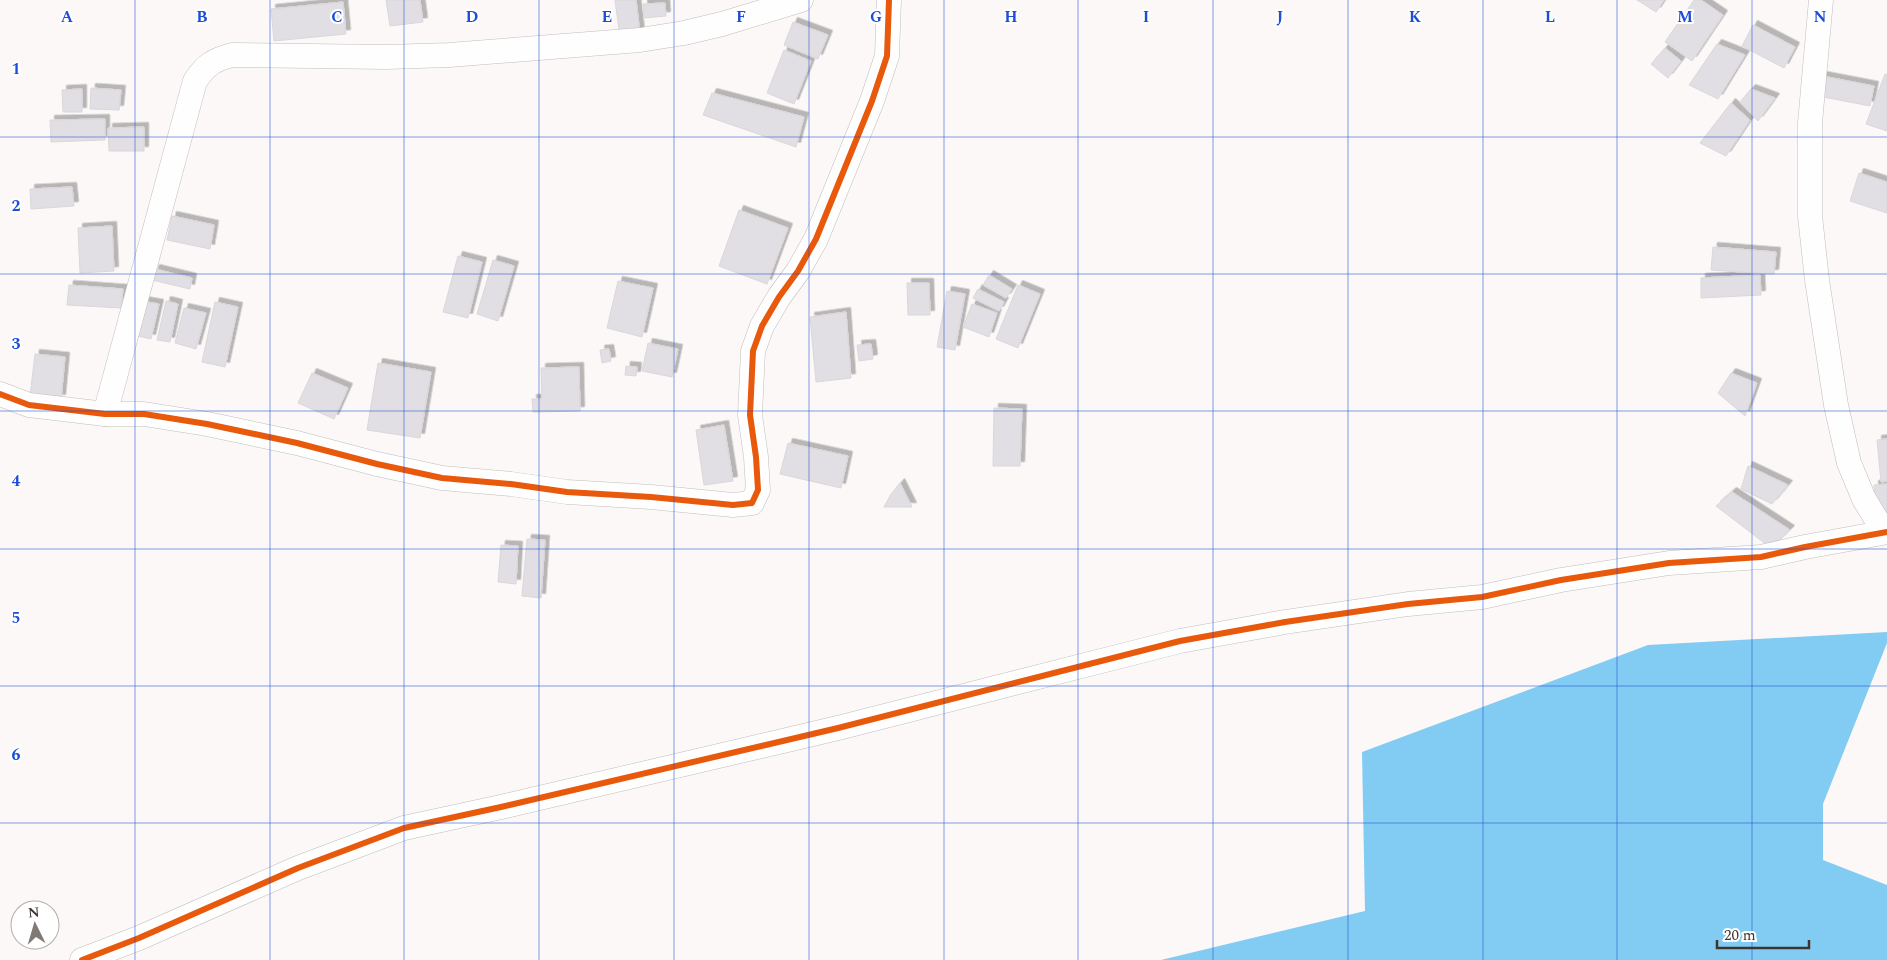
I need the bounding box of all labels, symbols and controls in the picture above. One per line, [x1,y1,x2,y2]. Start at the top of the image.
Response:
text: A [61,5,74,29]
text: B [196,5,208,29]
text: C [331,5,343,29]
text: D [466,5,479,29]
text: E [602,5,612,29]
text: F [736,5,746,29]
text: G [870,5,882,29]
text: H [1004,5,1018,29]
text: I [1143,5,1149,29]
text: J [1277,5,1284,29]
text: K [1409,5,1422,29]
text: L [1545,5,1555,29]
text: M [1677,5,1693,29]
text: N [1813,5,1827,29]
text: 1 [12,57,20,81]
text: 2 [12,194,21,218]
text: 3 [12,332,21,356]
text: 4 [12,469,21,493]
text: 5 [12,606,20,630]
text: 6 [12,743,21,767]
north arrow [10,900,60,950]
text: N [27,902,41,924]
scale bar [1717,918,1810,950]
text: 20 m [1724,924,1756,947]

